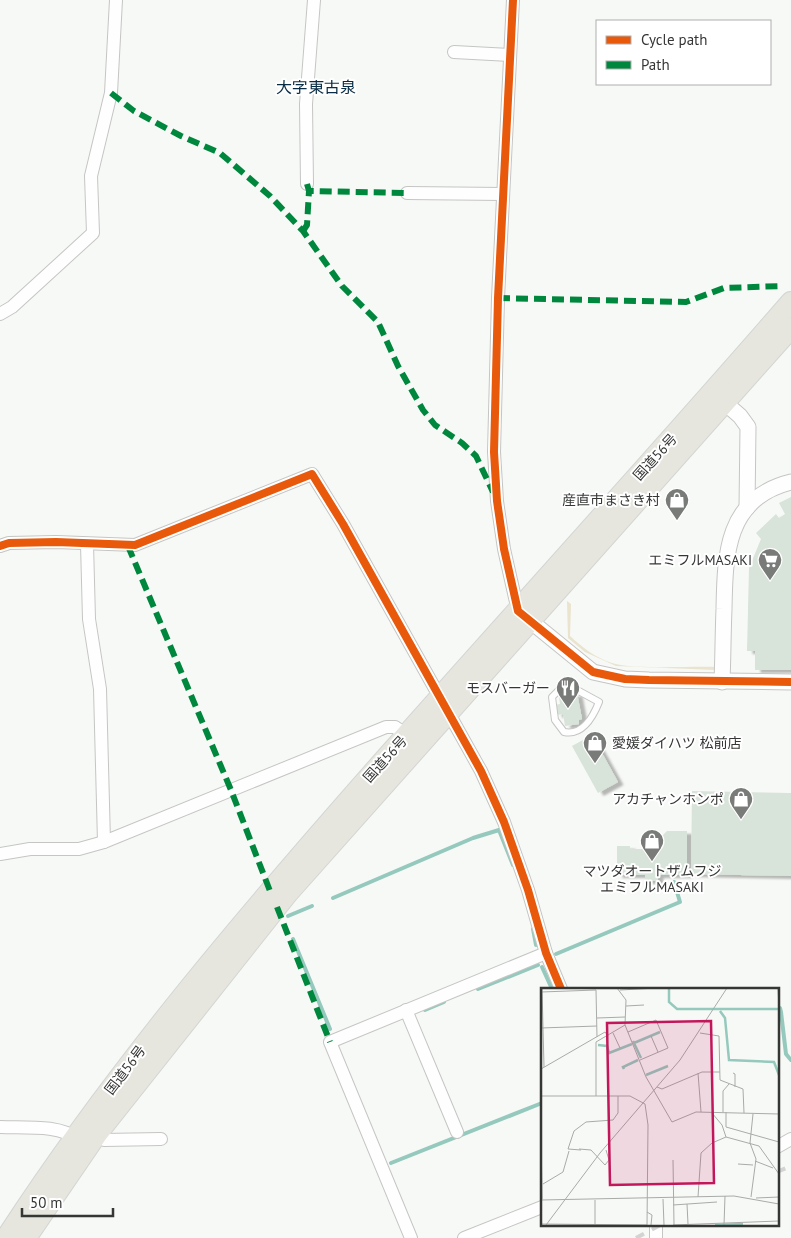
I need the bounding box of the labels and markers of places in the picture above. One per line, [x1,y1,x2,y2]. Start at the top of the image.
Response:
shop icon: 産直市まさき村 [664,487,690,521]
place label: 産直市まさき村 [562,491,660,509]
supermarket icon: エミフルMASAKI [757,547,783,581]
place label: エミフルMASAKI [648,551,752,569]
restaurant icon: モスバーガー [555,675,581,709]
place label: モスバーガー [466,679,550,697]
shop icon: 愛媛ダイハツ 松前店 [582,730,608,764]
place label: 愛媛ダイハツ 松前店 [612,734,741,752]
shop icon: アカチャンホンポ [728,786,754,820]
place label: アカチャンホンポ [612,790,724,808]
shop icon: マツダオートザムフジ エミフルMASAKI [639,828,665,862]
place label: マツダオートザムフジ エミフルMASAKI [583,862,721,896]

